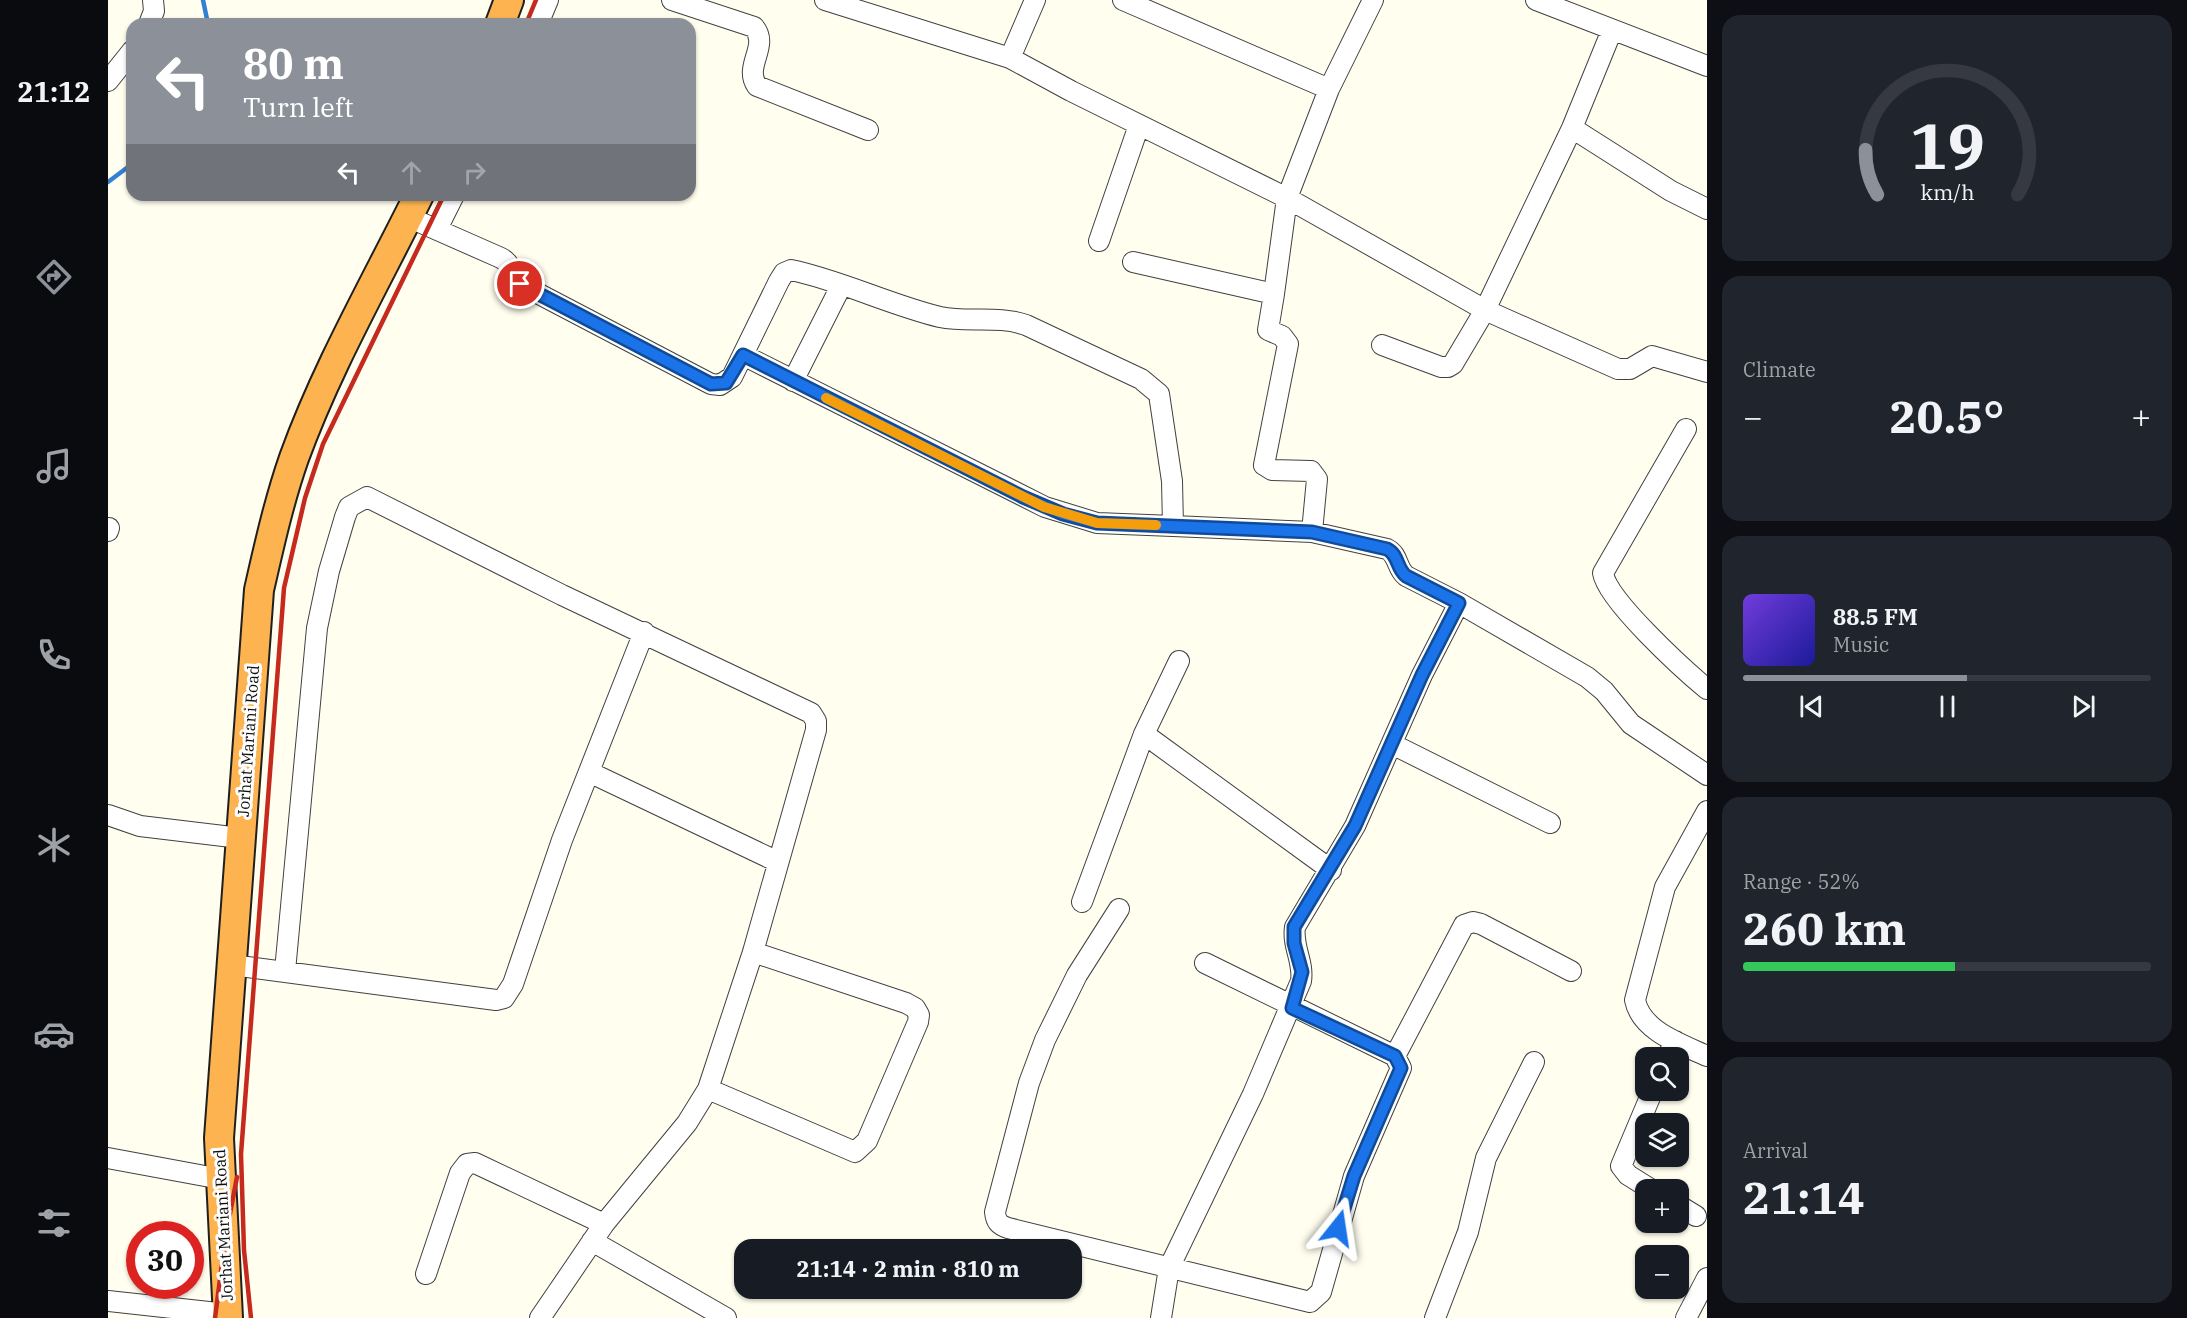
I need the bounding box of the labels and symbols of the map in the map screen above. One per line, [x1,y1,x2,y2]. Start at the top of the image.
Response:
pin [494,258,545,309]
street label: Jorhat Mariani Road [233,664,263,817]
street label: Jorhat Mariani Road [209,1148,237,1301]
position arrow [1306,1196,1370,1260]
speed limit sign: 30 [126,1221,204,1299]

